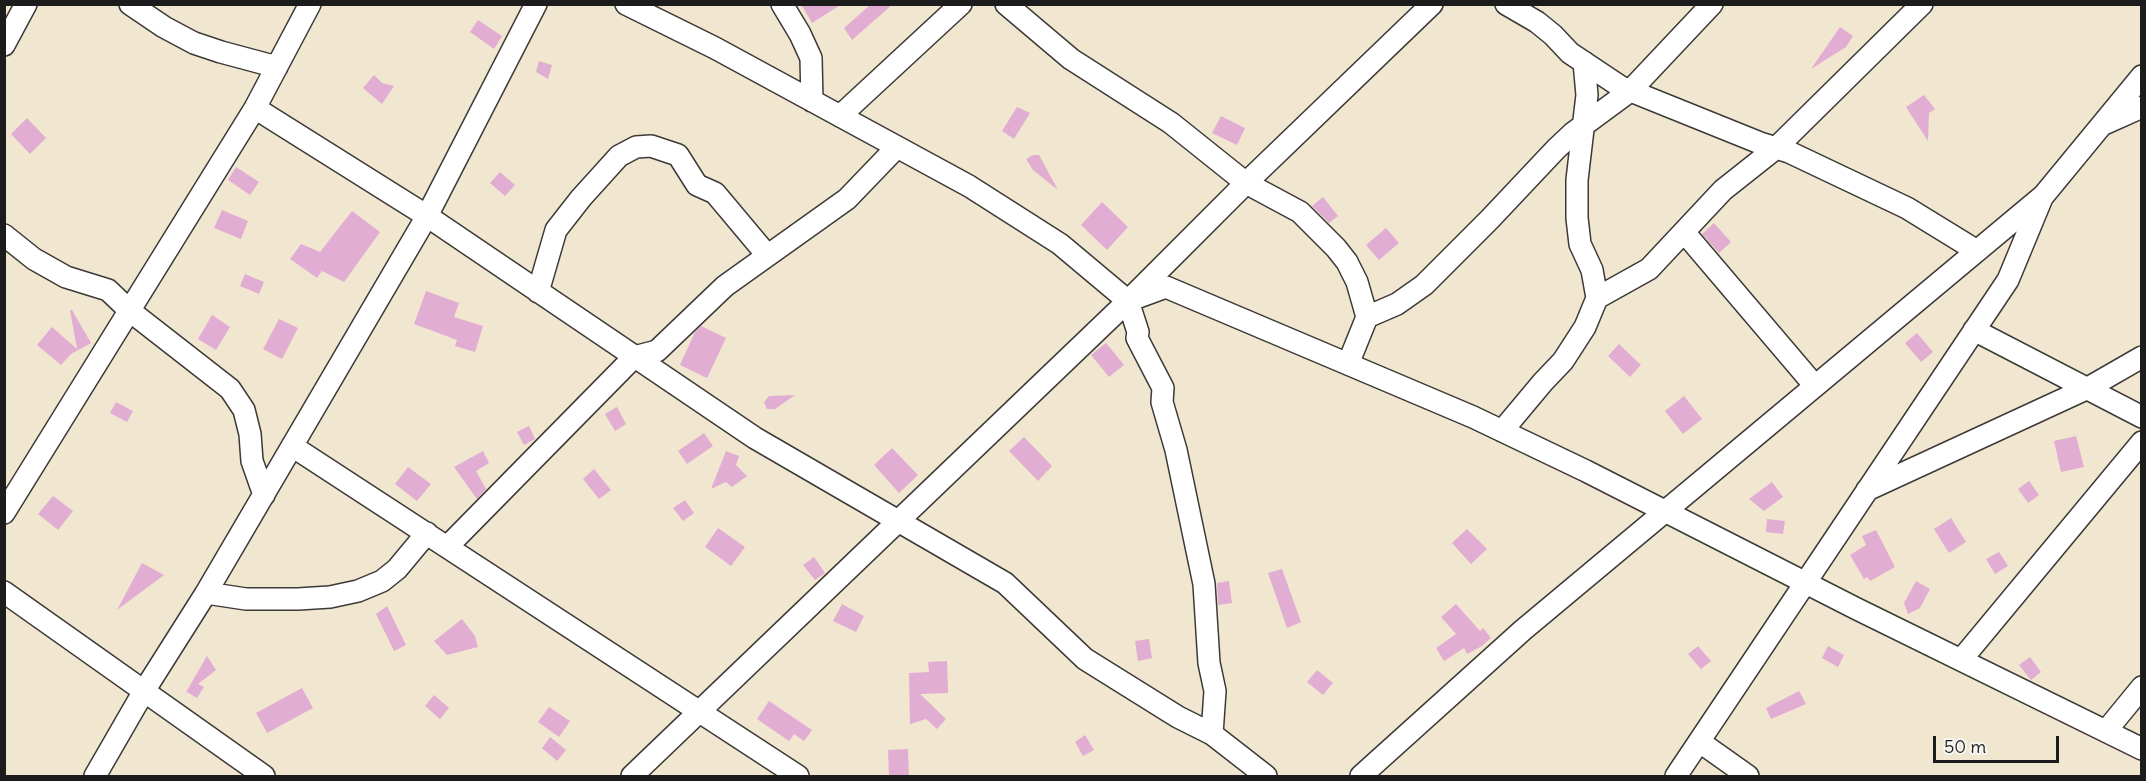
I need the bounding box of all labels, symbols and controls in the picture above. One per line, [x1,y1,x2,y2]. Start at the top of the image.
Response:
scale bar [1936,724,2062,762]
text: 50 m [1944,735,1986,758]

